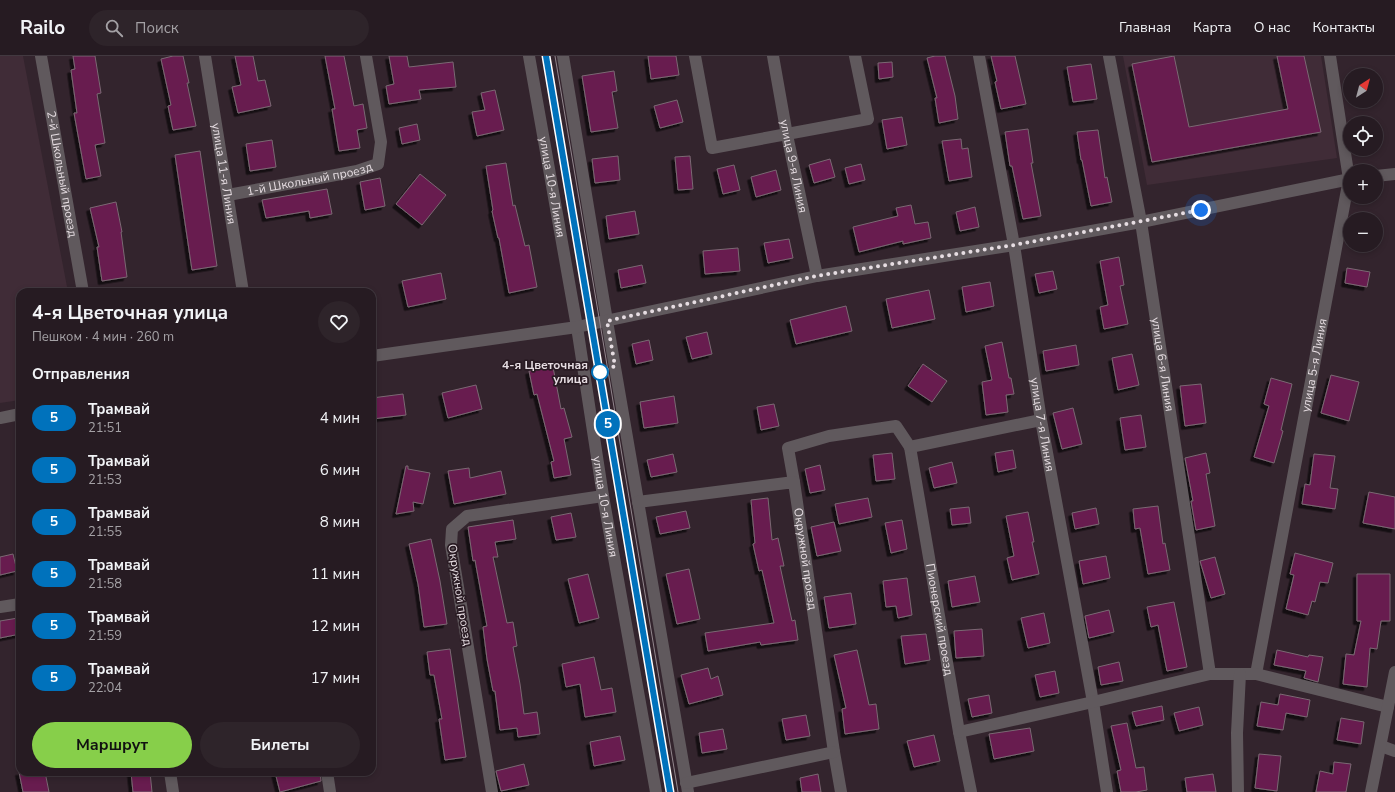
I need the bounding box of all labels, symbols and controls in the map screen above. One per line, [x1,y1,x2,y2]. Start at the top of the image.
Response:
search box [89,10,369,46]
text: Railo [20,15,65,41]
icon: search [103,17,125,39]
text: Поиск [135,18,179,38]
text: Главная [1119,18,1171,37]
text: Карта [1193,18,1232,37]
text: О нас [1254,18,1290,37]
text: Контакты [1312,18,1375,37]
north arrow [1343,68,1383,108]
map controls [1343,68,1383,252]
street label: 2-й Школьный проезд [43,110,81,239]
button: locate [1343,116,1383,156]
street label: улица 9-я Линия [776,118,811,214]
street label: улица 11-я Линия [208,122,240,225]
street label: улица 10-я Линия [535,135,569,239]
street label: 1-й Школьный проезд [245,158,374,199]
button: + [1343,164,1383,204]
your location [1191,200,1211,220]
button: − [1343,212,1383,252]
text: 4-я Цветочная улица [32,300,228,326]
button: heart [318,301,360,343]
street label: улица 6-я Линия [1148,316,1178,412]
street label: улица 5-я Линия [1297,317,1331,414]
text: Пешком · 4 мин · 260 m [32,328,174,346]
place label: 4-я Цветочная улица [502,357,588,387]
marker: 4-я Цветочная улица [591,363,609,381]
text: Отправления [32,364,130,384]
street label: улица 7-я Линия [1027,377,1058,473]
text: Трамвай [88,399,150,419]
text: 5 [50,408,58,427]
text: 4 мин [320,408,360,428]
line badge: 5 [595,411,621,437]
text: 5 [604,414,612,433]
text: 21:51 [88,419,122,437]
text: Трамвай [88,451,150,471]
street label: улица 10-я Линия [589,455,622,558]
text: 5 [50,460,58,479]
text: 6 мин [320,460,360,480]
text: 21:53 [88,471,122,489]
text: Трамвай [88,503,150,523]
street label: Окружной проезд [790,507,821,611]
text: 5 [50,512,58,531]
text: 8 мин [320,512,360,532]
text: 21:55 [88,523,122,541]
street label: Окружной проезд [444,543,476,647]
text: Трамвай [88,555,150,575]
street label: Пионерский проезд [922,562,957,677]
text: 5 [50,564,58,583]
text: 11 мин [311,564,360,584]
text: 21:58 [88,575,122,593]
text: Трамвай [88,607,150,627]
text: 5 [50,616,58,635]
text: 12 мин [311,616,360,636]
text: 21:59 [88,627,122,645]
text: Трамвай [88,659,150,679]
text: 5 [50,668,58,687]
text: 17 мин [311,668,360,688]
text: 22:04 [88,679,122,697]
button: Маршрут [32,722,192,768]
button: Билеты [200,722,360,768]

